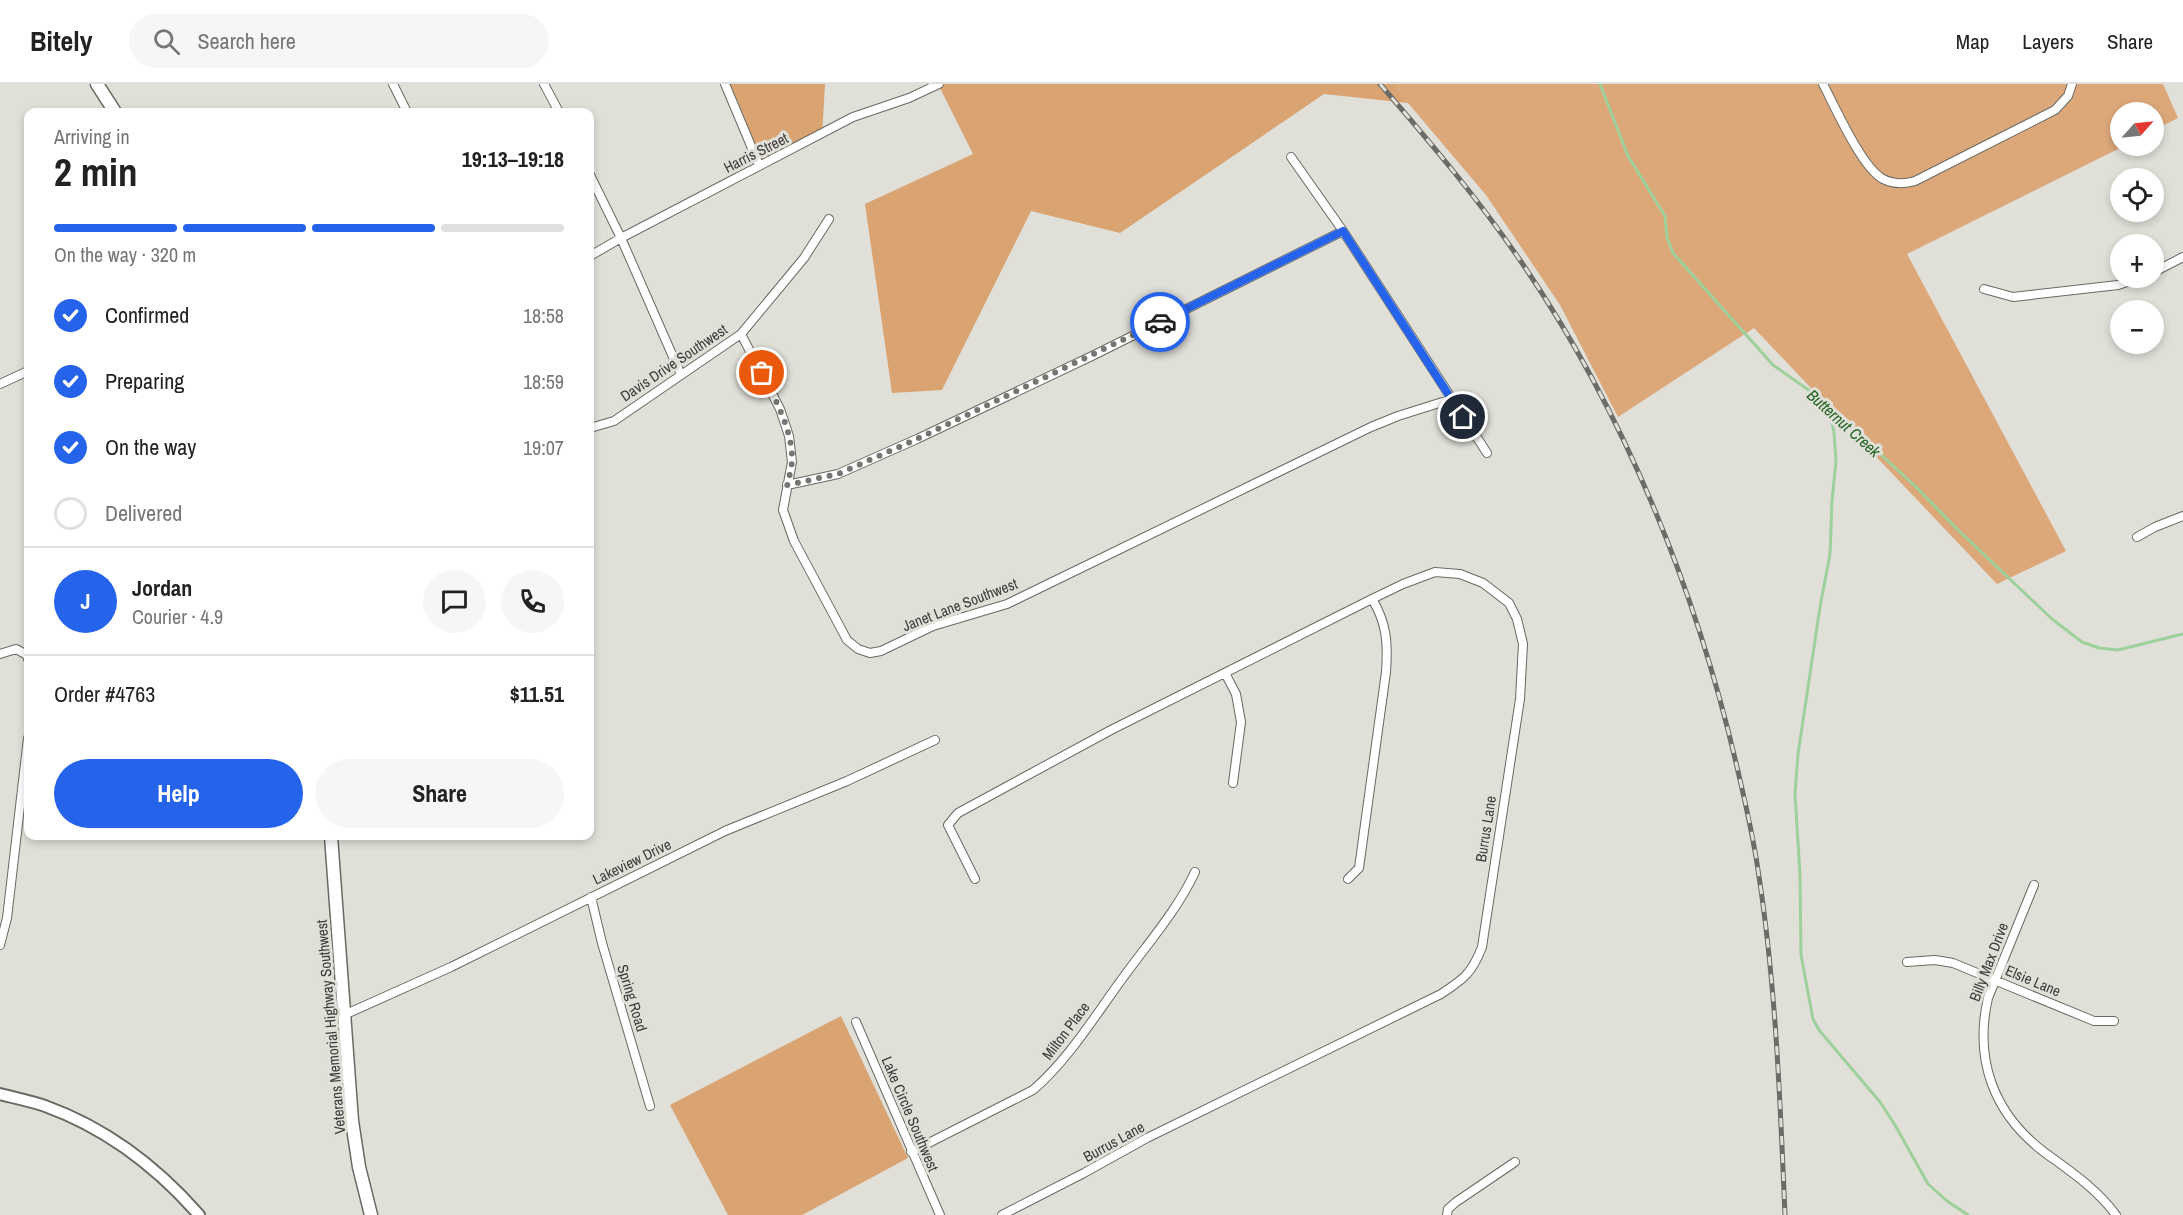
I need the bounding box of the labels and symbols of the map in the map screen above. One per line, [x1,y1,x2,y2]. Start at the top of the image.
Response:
north arrow [2110,102,2164,156]
street label: Harris Street [720,127,792,178]
courier [1130,292,1190,352]
street label: Davis Drive Southwest [616,319,732,406]
pin [736,347,787,398]
water label: Butternut Creek [1802,384,1886,462]
pin [1437,391,1488,442]
street label: Janet Lane Southwest [899,573,1021,636]
street label: Burrus Lane [1470,794,1501,864]
street label: Lakeview Drive [589,833,675,890]
street label: Veterans Memorial Highway Southwest [311,918,350,1135]
street label: Billy Max Drive [1964,919,2013,1004]
street label: Elsie Lane [2002,960,2064,1002]
street label: Spring Road [612,962,653,1034]
street label: Milton Place [1037,997,1094,1064]
street label: Lake Circle Southwest [877,1053,944,1175]
street label: Burrus Lane [1079,1116,1148,1167]

